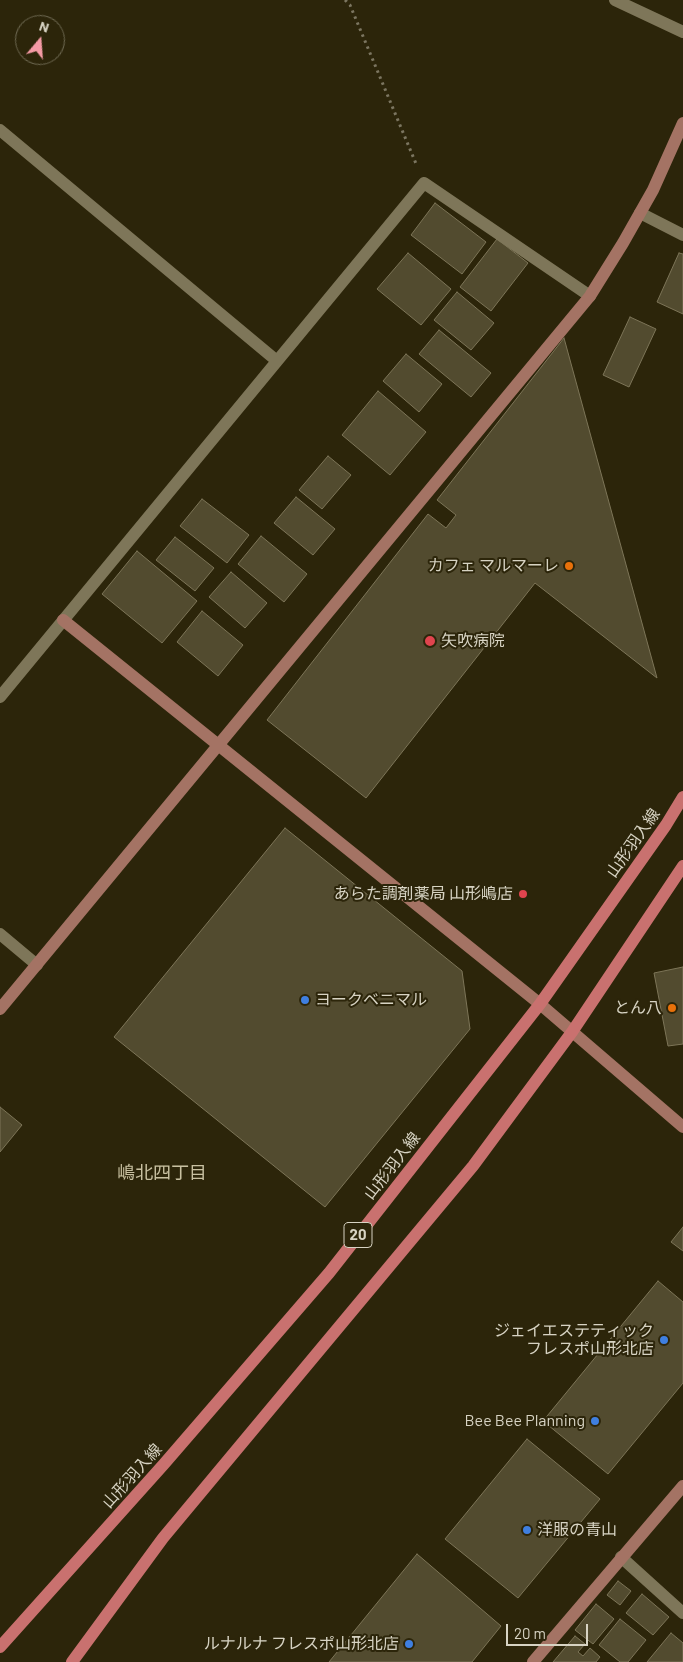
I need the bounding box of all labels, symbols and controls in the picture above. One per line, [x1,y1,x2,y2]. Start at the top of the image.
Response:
north arrow [15,15,65,65]
text: N [37,17,52,36]
place label: カフェ マルマーレ [428,556,559,576]
marker: カフェ マルマーレ [563,560,575,572]
place label: 矢吹病院 [441,631,505,651]
marker: 矢吹病院 [423,634,437,648]
street label: 山形羽入線 [602,805,664,881]
place label: あらた調剤薬局 山形嶋店 [334,884,513,904]
marker: あらた調剤薬局 山形嶋店 [517,888,529,900]
place label: ヨークベニマル [315,990,427,1010]
marker: ヨークベニマル [299,994,311,1006]
place label: とん八 [614,998,662,1018]
marker: とん八 [666,1002,678,1014]
street label: 山形羽入線 [360,1129,424,1203]
district label: 嶋北四丁目 [117,1162,207,1184]
road number: 20 [344,1222,372,1248]
place label: ジェイエステティック フレスポ山形北店 [494,1321,654,1359]
marker: ジェイエステティック フレスポ山形北店 [658,1334,670,1346]
place label: Bee Bee Planning [465,1411,585,1431]
marker: Bee Bee Planning [589,1415,601,1427]
street label: 山形羽入線 [98,1440,166,1512]
place label: 洋服の青山 [537,1520,617,1540]
marker: 洋服の青山 [521,1524,533,1536]
scale bar [508,1614,590,1646]
text: 20 m [514,1624,546,1642]
place label: ルナルナ フレスポ山形北店 [204,1634,399,1654]
marker: ルナルナ フレスポ山形北店 [403,1638,415,1650]

